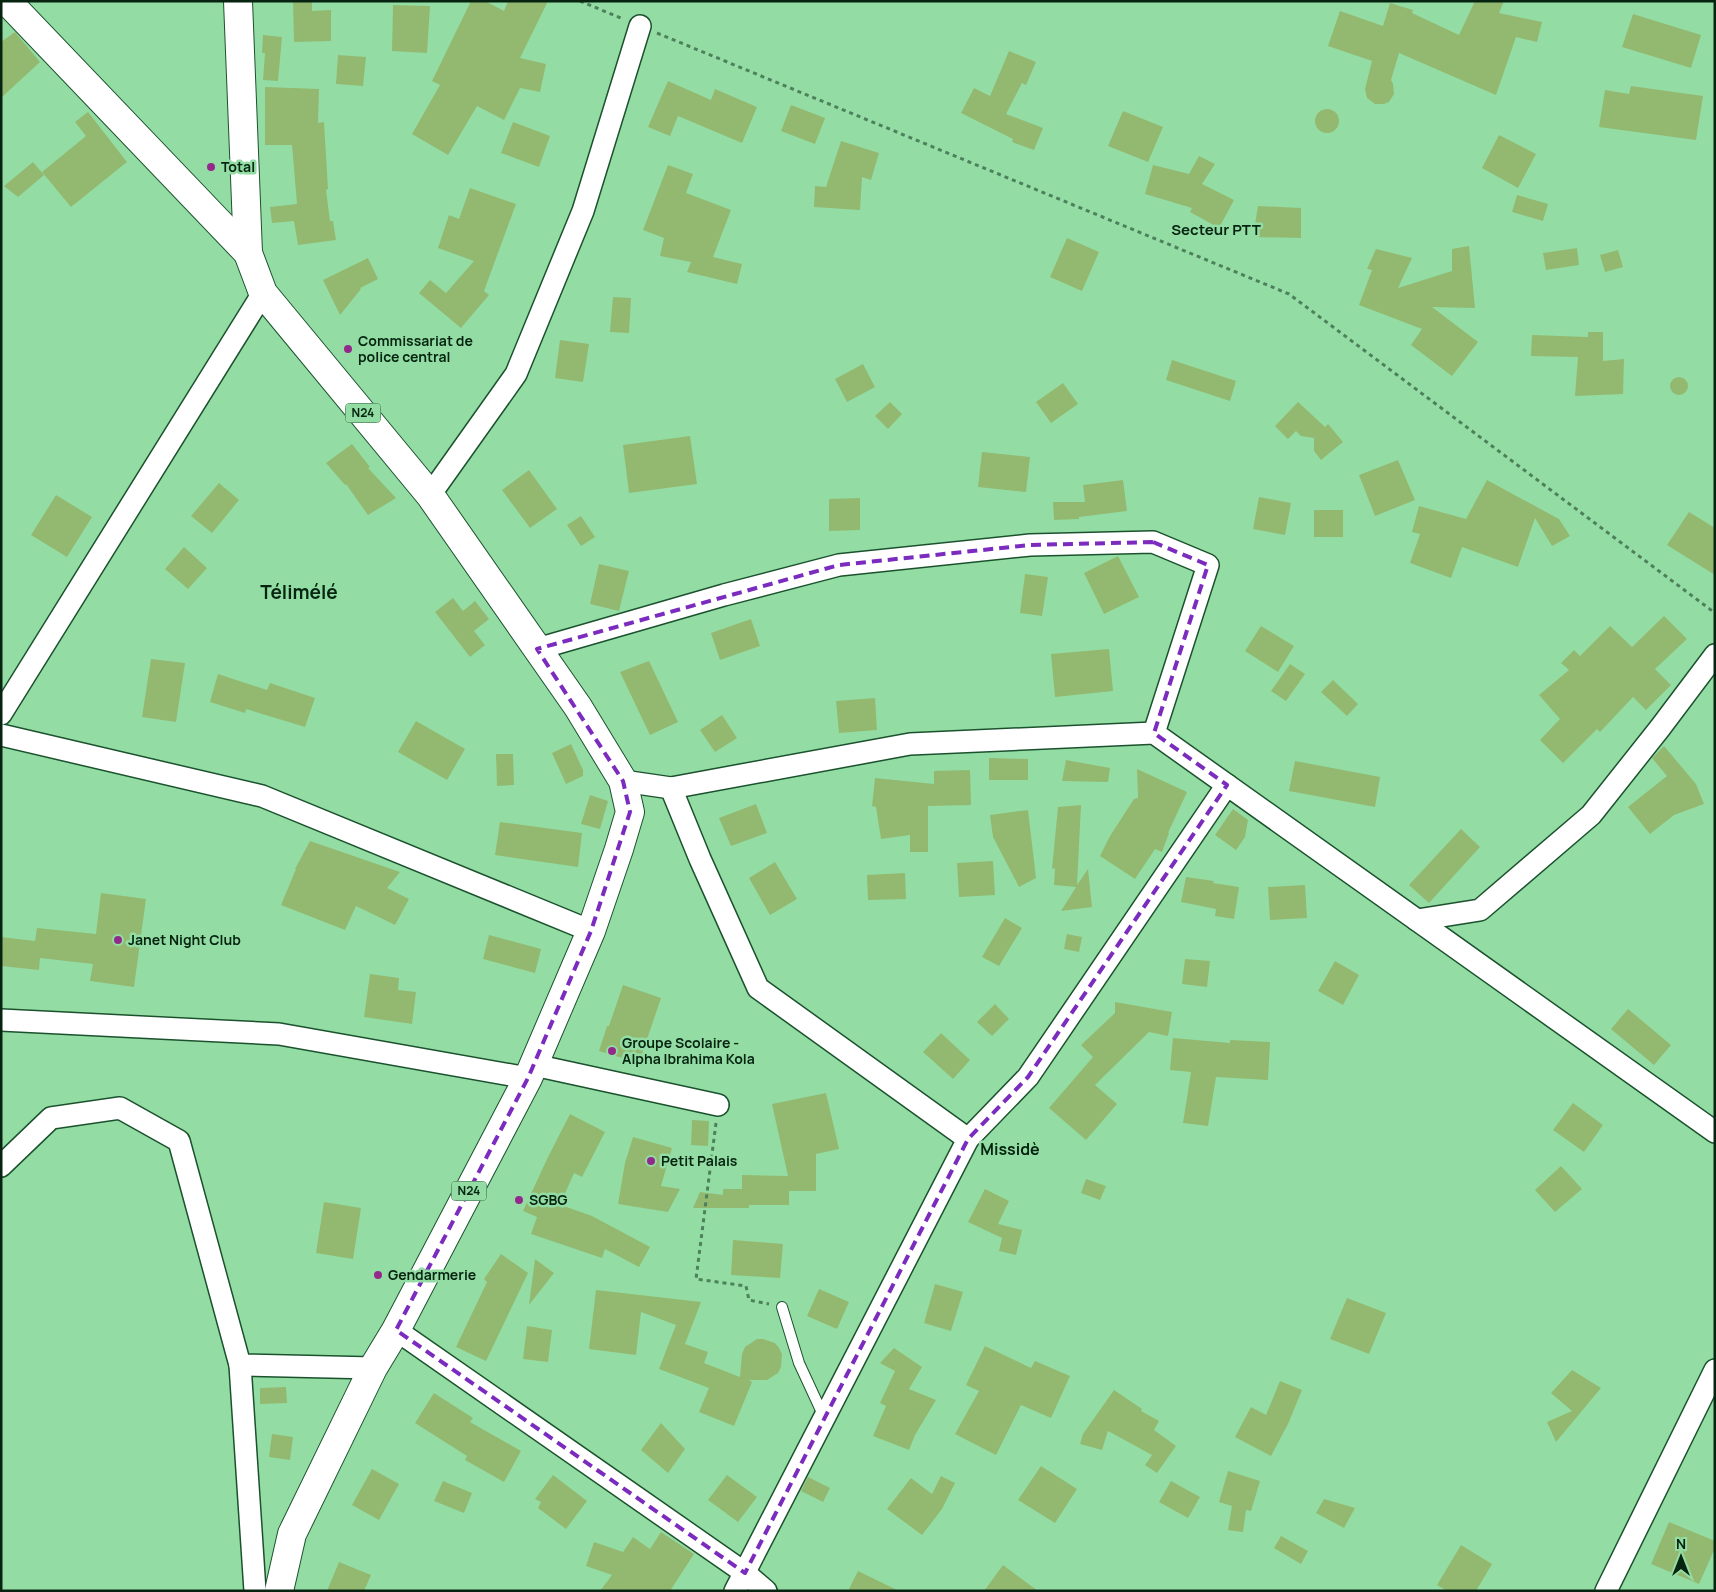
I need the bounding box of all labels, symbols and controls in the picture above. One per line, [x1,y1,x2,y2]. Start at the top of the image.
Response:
place label: Total [221,157,255,176]
marker: Total [205,161,217,173]
district label: Secteur PTT [1171,219,1261,240]
place label: Commissariat de police central [358,331,473,366]
marker: Commissariat de police central [342,343,354,355]
road number: N24 [346,403,380,422]
district label: Télimélé [260,579,338,605]
place label: Janet Night Club [128,930,241,949]
marker: Janet Night Club [112,934,124,946]
place label: Groupe Scolaire - Alpha Ibrahima Kola [622,1033,755,1068]
marker: Groupe Scolaire - Alpha Ibrahima Kola [606,1045,618,1057]
district label: Missidè [980,1138,1040,1160]
place label: Petit Palais [661,1151,738,1170]
marker: Petit Palais [645,1155,657,1167]
road number: N24 [452,1182,486,1200]
place label: SGBG [529,1190,568,1209]
marker: SGBG [513,1194,525,1206]
place label: Gendarmerie [388,1265,476,1284]
marker: Gendarmerie [372,1269,384,1281]
north arrow [1656,1532,1706,1582]
text: N [1676,1534,1686,1553]

